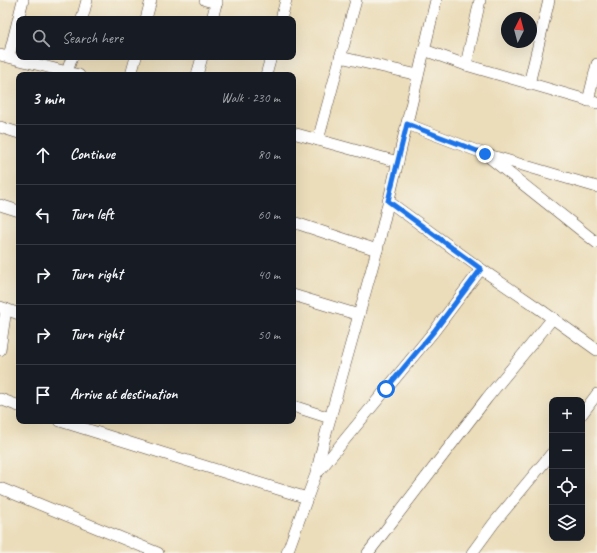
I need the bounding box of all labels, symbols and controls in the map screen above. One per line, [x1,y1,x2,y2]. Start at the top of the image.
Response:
north arrow [501,12,537,48]
search box [16,16,296,60]
icon: search [30,27,52,49]
text: Search here [62,29,123,48]
text: 3 min [32,88,65,109]
text: Walk · 230 m [221,90,280,106]
icon: ahead [32,144,54,166]
text: Continue [70,145,115,164]
route end [476,145,494,163]
text: 80 m [258,147,280,163]
icon: left [32,204,54,226]
text: Turn left [70,205,113,224]
text: 60 m [258,207,280,223]
icon: right [32,264,54,286]
text: Turn right [70,265,123,284]
text: 40 m [258,267,280,283]
icon: right [32,324,54,346]
text: Turn right [70,325,123,344]
text: 50 m [258,327,280,343]
route start [377,380,395,398]
icon: arrive [32,384,54,406]
text: Arrive at destination [70,385,177,404]
map controls [549,397,585,541]
button: + [549,397,585,433]
button: − [549,433,585,469]
button: locate [549,469,585,505]
button: layers [549,505,585,541]

